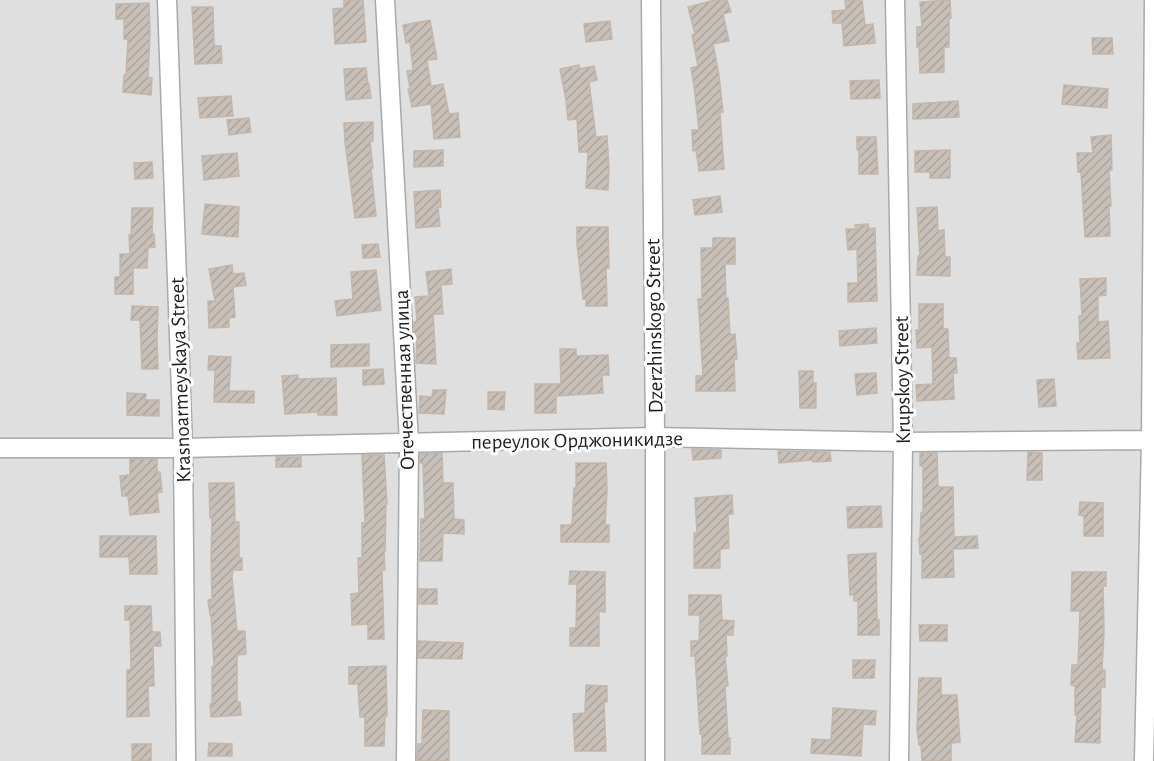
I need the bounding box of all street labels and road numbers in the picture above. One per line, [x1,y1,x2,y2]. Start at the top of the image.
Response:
street label: Dzerzhinskogo Street [642,238,667,413]
street label: Krasnoarmeyskaya Street [166,276,195,483]
street label: Отечественная улица [391,289,418,471]
street label: Krupskoy Street [891,315,914,444]
street label: переулок Орджоникидзе [471,428,683,453]

